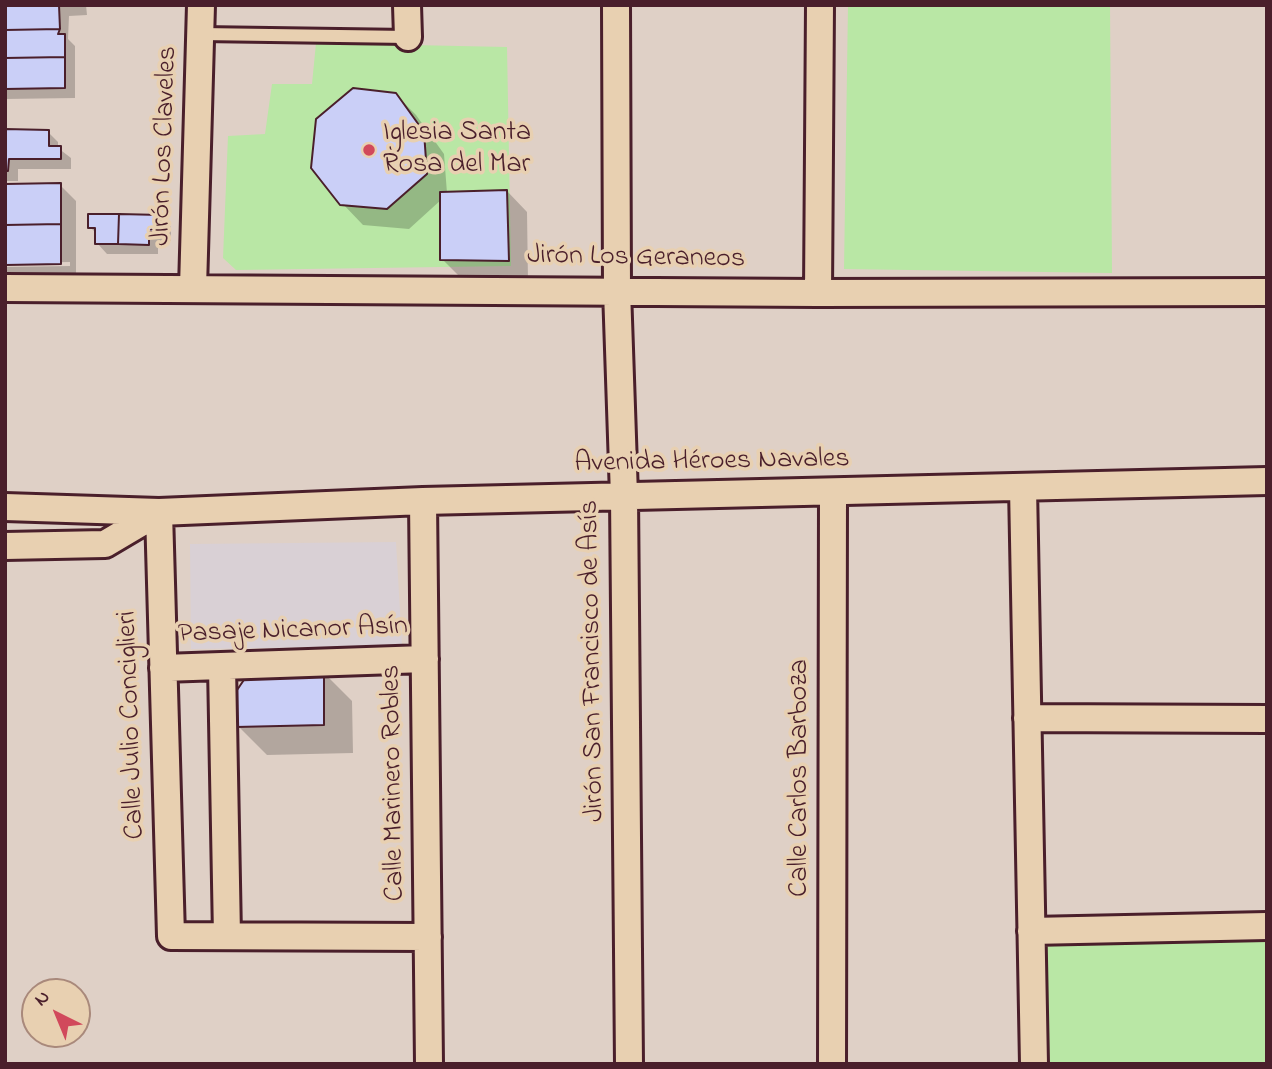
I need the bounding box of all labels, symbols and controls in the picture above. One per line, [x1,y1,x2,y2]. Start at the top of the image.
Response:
street label: Jirón Los Claveles [146,46,186,246]
place label: Iglesia Santa Rosa del Mar [383,117,531,183]
marker: Iglesia Santa Rosa del Mar [361,142,377,158]
street label: Jirón Los Geraneos [527,240,745,278]
street label: Avenida Héroes Navales [574,444,850,482]
street label: Jirón San Francisco de Asís [574,500,614,822]
street label: Calle Julio Conciglieri [112,610,154,840]
street label: Pasaje Nicanor Asín [177,611,409,653]
street label: Calle Carlos Barboza [784,659,818,897]
street label: Calle Marinero Robles [376,664,414,902]
north arrow [21,978,91,1048]
text: N [29,984,57,1013]

